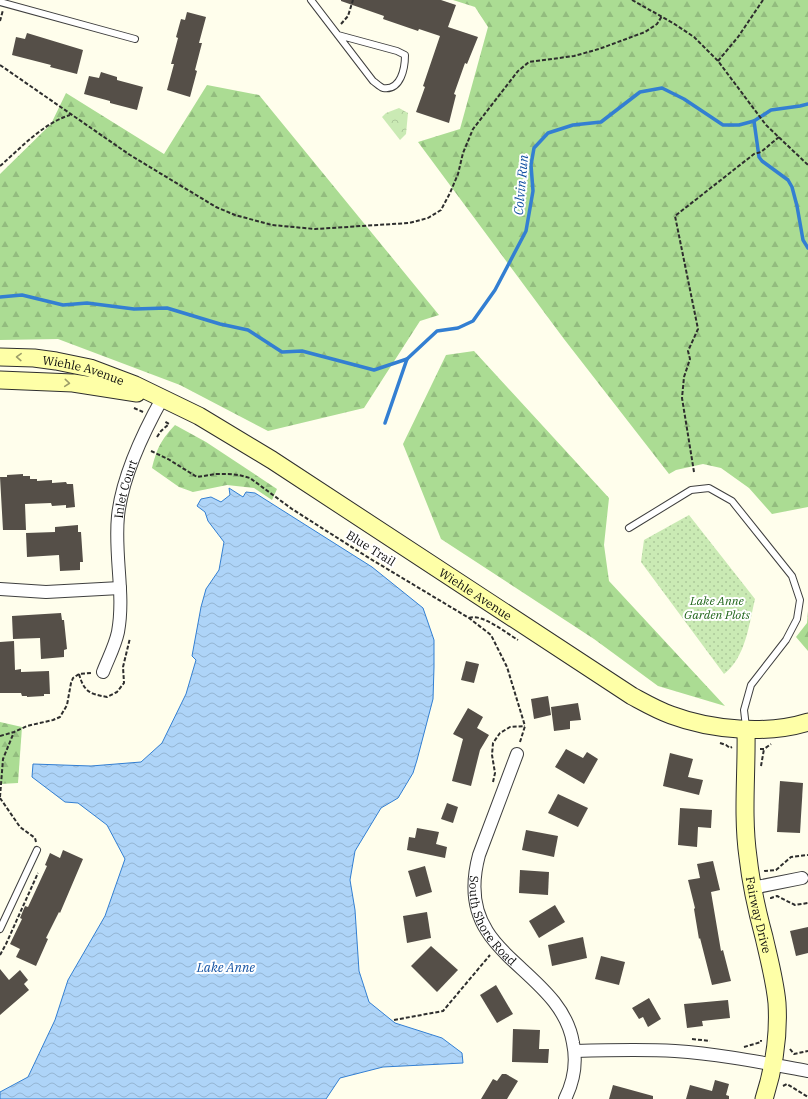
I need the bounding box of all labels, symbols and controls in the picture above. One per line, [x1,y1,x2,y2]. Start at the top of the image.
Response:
water label: Colvin Run [510,154,532,216]
street label: Wiehle Avenue [42,352,126,388]
one-way arrow [16,353,22,361]
one-way arrow [64,378,70,387]
street label: Inlet Court [110,457,140,519]
street label: Blue Trail [344,527,399,569]
street label: Wiehle Avenue [436,564,515,623]
park label: Lake Anne Garden Plots [684,593,750,622]
street label: South Shore Road [467,875,520,968]
street label: Fairway Drive [743,875,775,955]
water label: Lake Anne [196,959,255,976]

